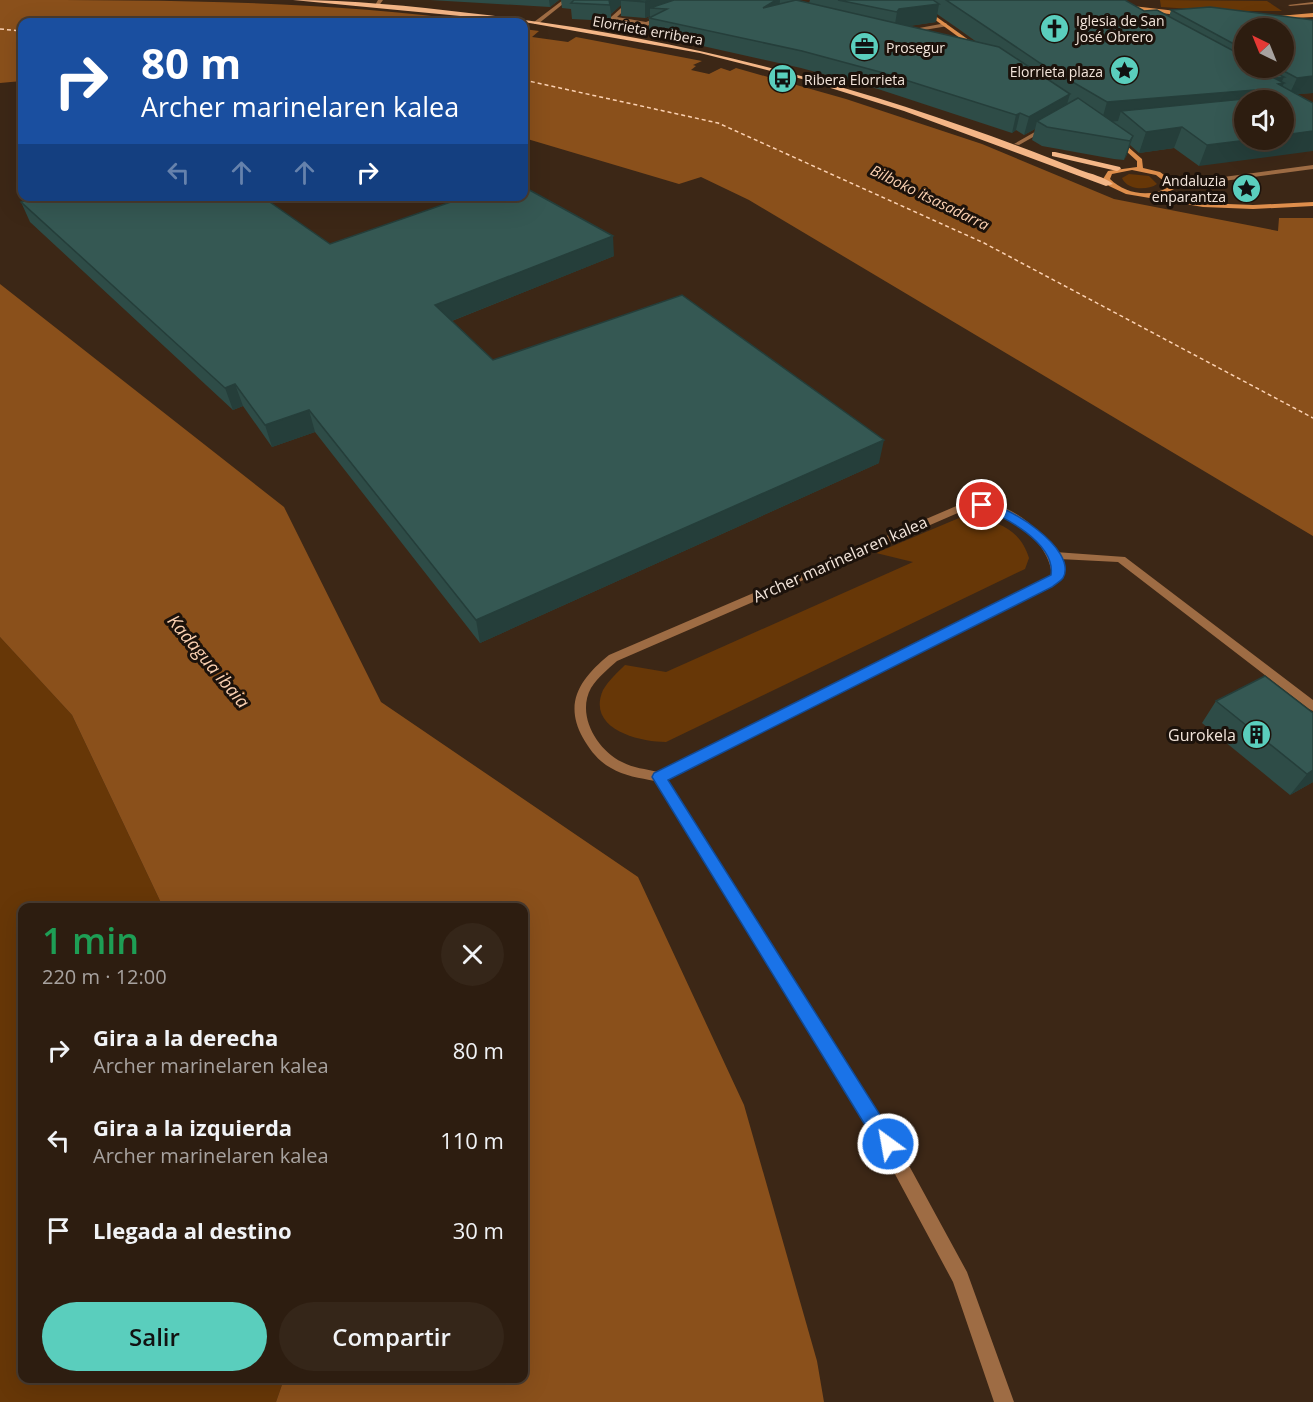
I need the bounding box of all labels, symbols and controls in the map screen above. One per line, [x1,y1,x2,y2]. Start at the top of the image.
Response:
street label: Elorrieta erribera [591,11,705,49]
place label: Iglesia de San José Obrero [1074,11,1165,46]
church icon: Iglesia de San José Obrero [1039,12,1071,44]
north arrow [1234,18,1294,78]
map controls [1234,18,1294,150]
office icon: Prosegur [849,31,881,63]
text: 80 m [141,34,241,91]
place label: Prosegur [886,38,945,57]
icon: right [42,42,120,120]
place icon: Elorrieta plaza [1108,55,1140,87]
place label: Elorrieta plaza [1010,62,1103,81]
bus stop icon: Ribera Elorrieta [767,63,799,95]
place label: Ribera Elorrieta [804,70,905,89]
text: Archer marinelaren kalea [141,88,459,125]
button: sound [1234,90,1294,150]
icon: left [162,156,195,189]
icon: ahead [225,156,258,189]
icon: ahead [288,156,321,189]
icon: right [351,156,384,189]
water label: Bilboko itsasadarra [867,160,993,235]
place label: Andaluzia enparantza [1152,171,1226,206]
place icon: Andaluzia enparantza [1231,172,1263,204]
pin [956,479,1007,530]
icon: arrive [965,488,998,521]
street label: Archer marinelaren kalea [749,511,931,607]
water label: Kadagua ibaia [163,609,255,713]
building icon: Gurokela [1241,719,1273,751]
place label: Gurokela [1168,724,1236,746]
text: 1 min [42,916,139,965]
button: close [441,923,504,986]
text: 220 m · 12:00 [42,963,167,990]
text: Gira a la derecha [93,1022,278,1052]
icon: right [42,1034,75,1067]
text: 80 m [453,1035,504,1065]
text: Archer marinelaren kalea [93,1052,329,1079]
text: Gira a la izquierda [93,1112,292,1142]
position arrow [856,1112,920,1176]
icon: left [42,1124,75,1157]
text: 110 m [440,1125,504,1155]
text: Archer marinelaren kalea [93,1142,329,1169]
icon: arrive [42,1214,75,1247]
text: Llegada al destino [93,1215,292,1245]
text: 30 m [453,1215,504,1245]
button: Salir [42,1302,267,1371]
button: Compartir [279,1302,504,1371]

